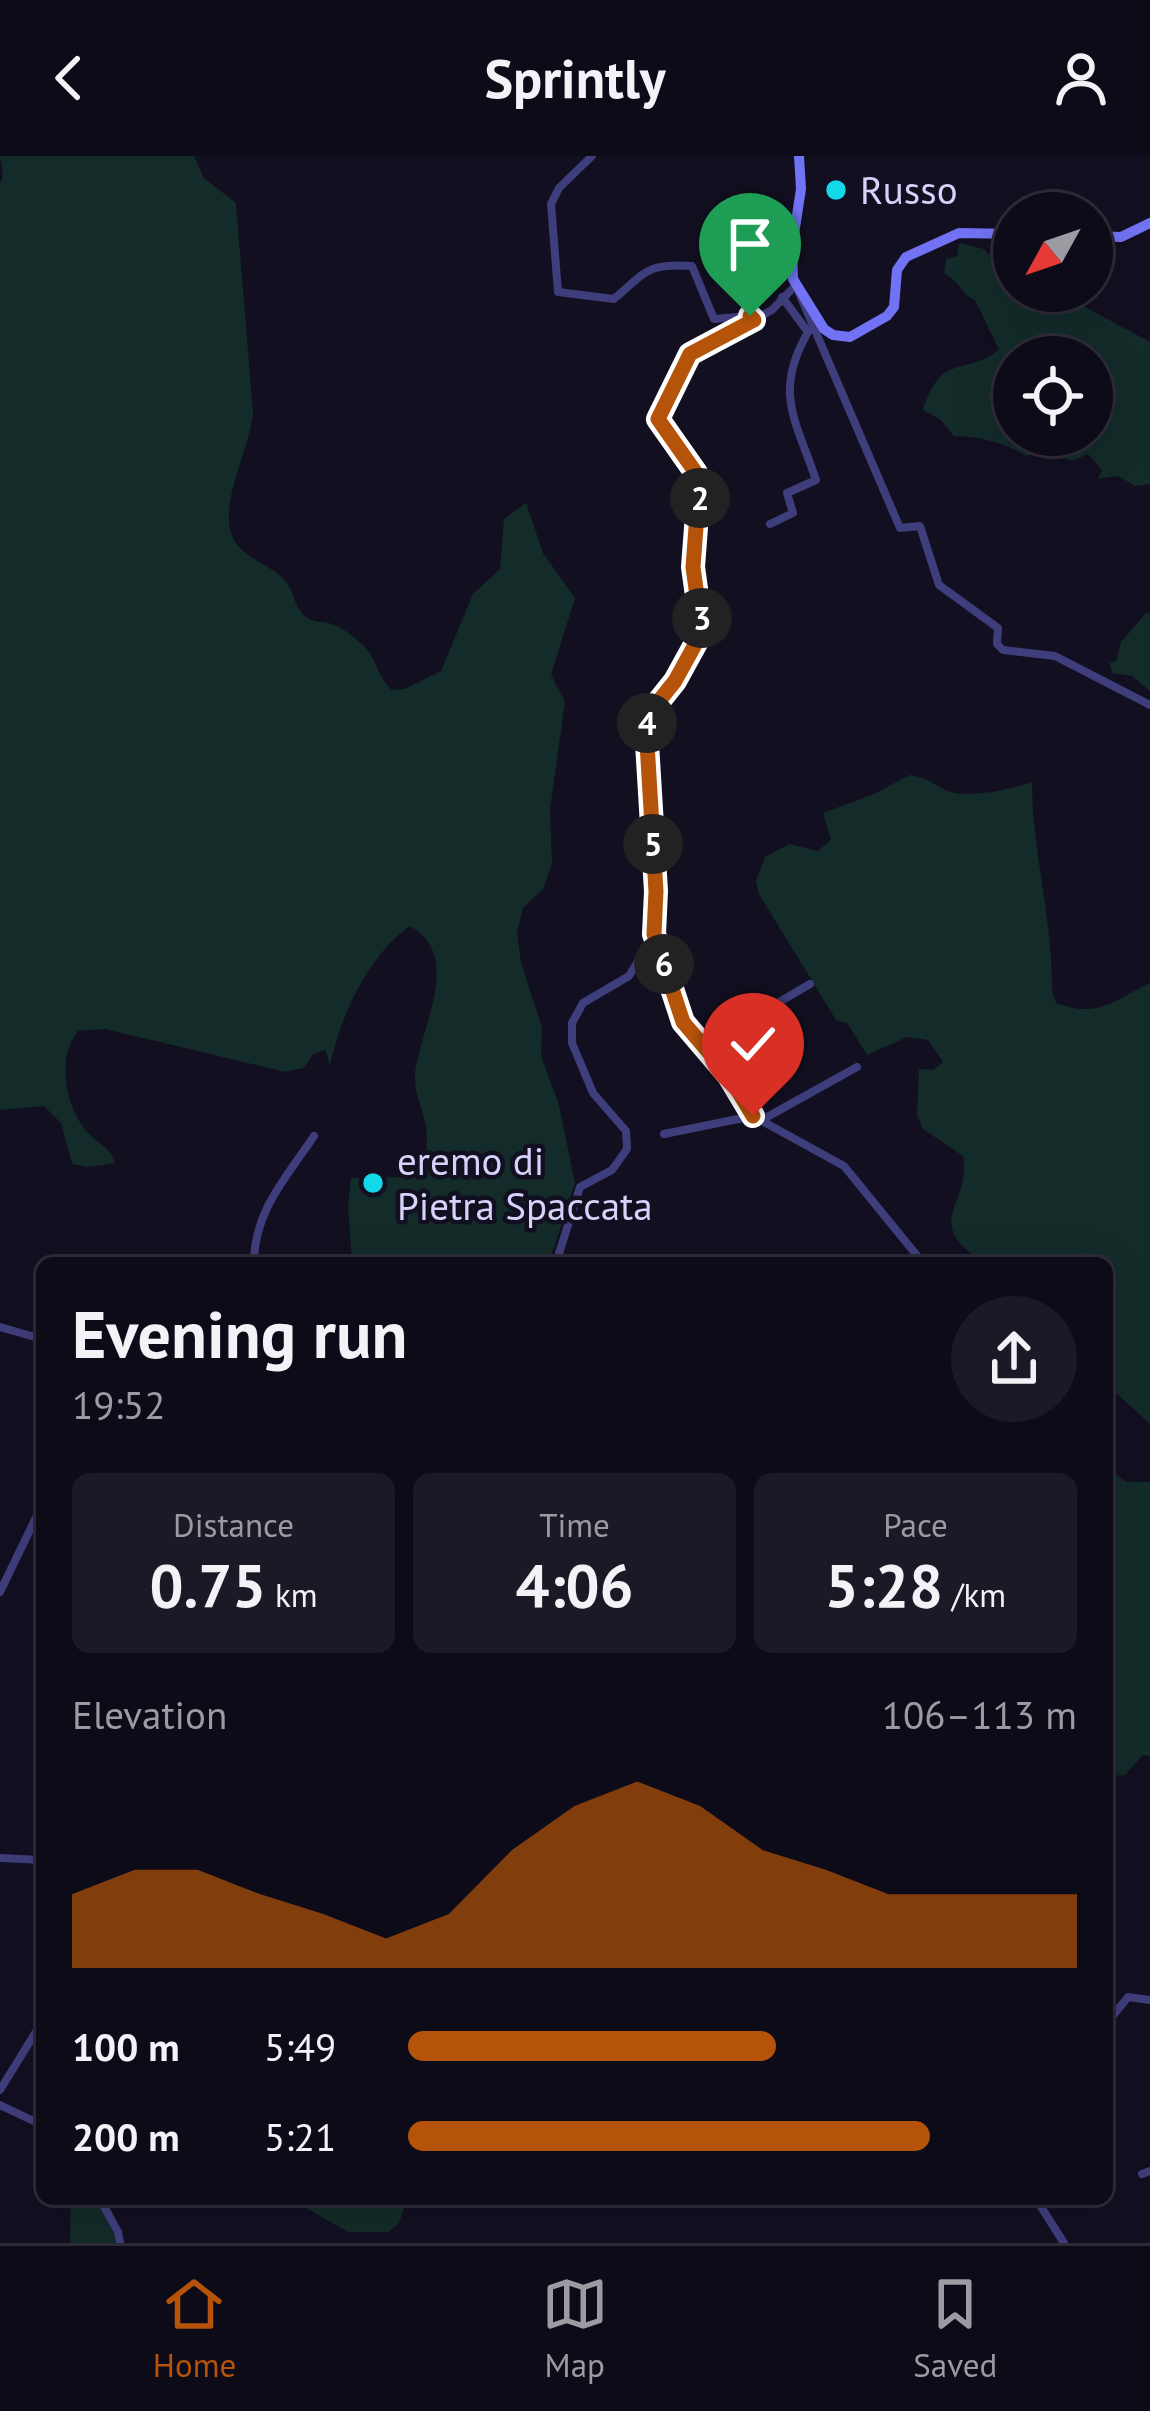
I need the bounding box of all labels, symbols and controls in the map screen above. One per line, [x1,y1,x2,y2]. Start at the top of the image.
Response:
text: Sprintly [484,43,666,113]
icon: back [36,45,102,111]
icon: person [1048,45,1114,111]
place label: Russo [860,164,958,215]
marker: Russo [823,177,849,203]
north arrow [993,192,1113,312]
map controls [993,192,1113,456]
pin [699,193,801,316]
icon: arrive [717,211,783,277]
button: locate [993,336,1113,456]
pin: 2 [670,468,730,528]
text: 2 [691,476,709,519]
pin: 3 [672,588,732,648]
text: 3 [693,596,711,639]
pin: 4 [617,693,677,753]
text: 4 [638,701,656,744]
pin: 5 [623,814,683,874]
text: 5 [644,822,662,865]
pin: 6 [634,934,694,994]
text: 6 [655,942,673,985]
pin [702,993,804,1116]
icon: check [720,1011,786,1077]
place label: eremo di Pietra Spaccata [397,1135,653,1231]
marker: eremo di Pietra Spaccata [360,1170,386,1196]
text: Evening run [72,1291,407,1376]
button: share [951,1296,1077,1422]
text: 19:52 [72,1379,166,1430]
text: Distance [173,1503,294,1546]
text: Time [539,1503,610,1546]
text: Pace [883,1503,948,1546]
text: 0.75 [149,1546,266,1624]
text: 4:06 [515,1546,634,1624]
text: 5:28 [825,1546,943,1624]
text: km [266,1573,318,1616]
text: /km [943,1573,1006,1616]
text: Elevation [72,1689,227,1740]
text: 106–113 m [882,1689,1077,1740]
text: 100 m [72,2021,180,2072]
text: 5:49 [264,2021,336,2072]
text: 200 m [72,2111,180,2162]
text: 5:21 [264,2111,336,2162]
tab: Home [153,2271,236,2386]
tab: Map [542,2271,608,2386]
tab: Saved [913,2271,997,2386]

